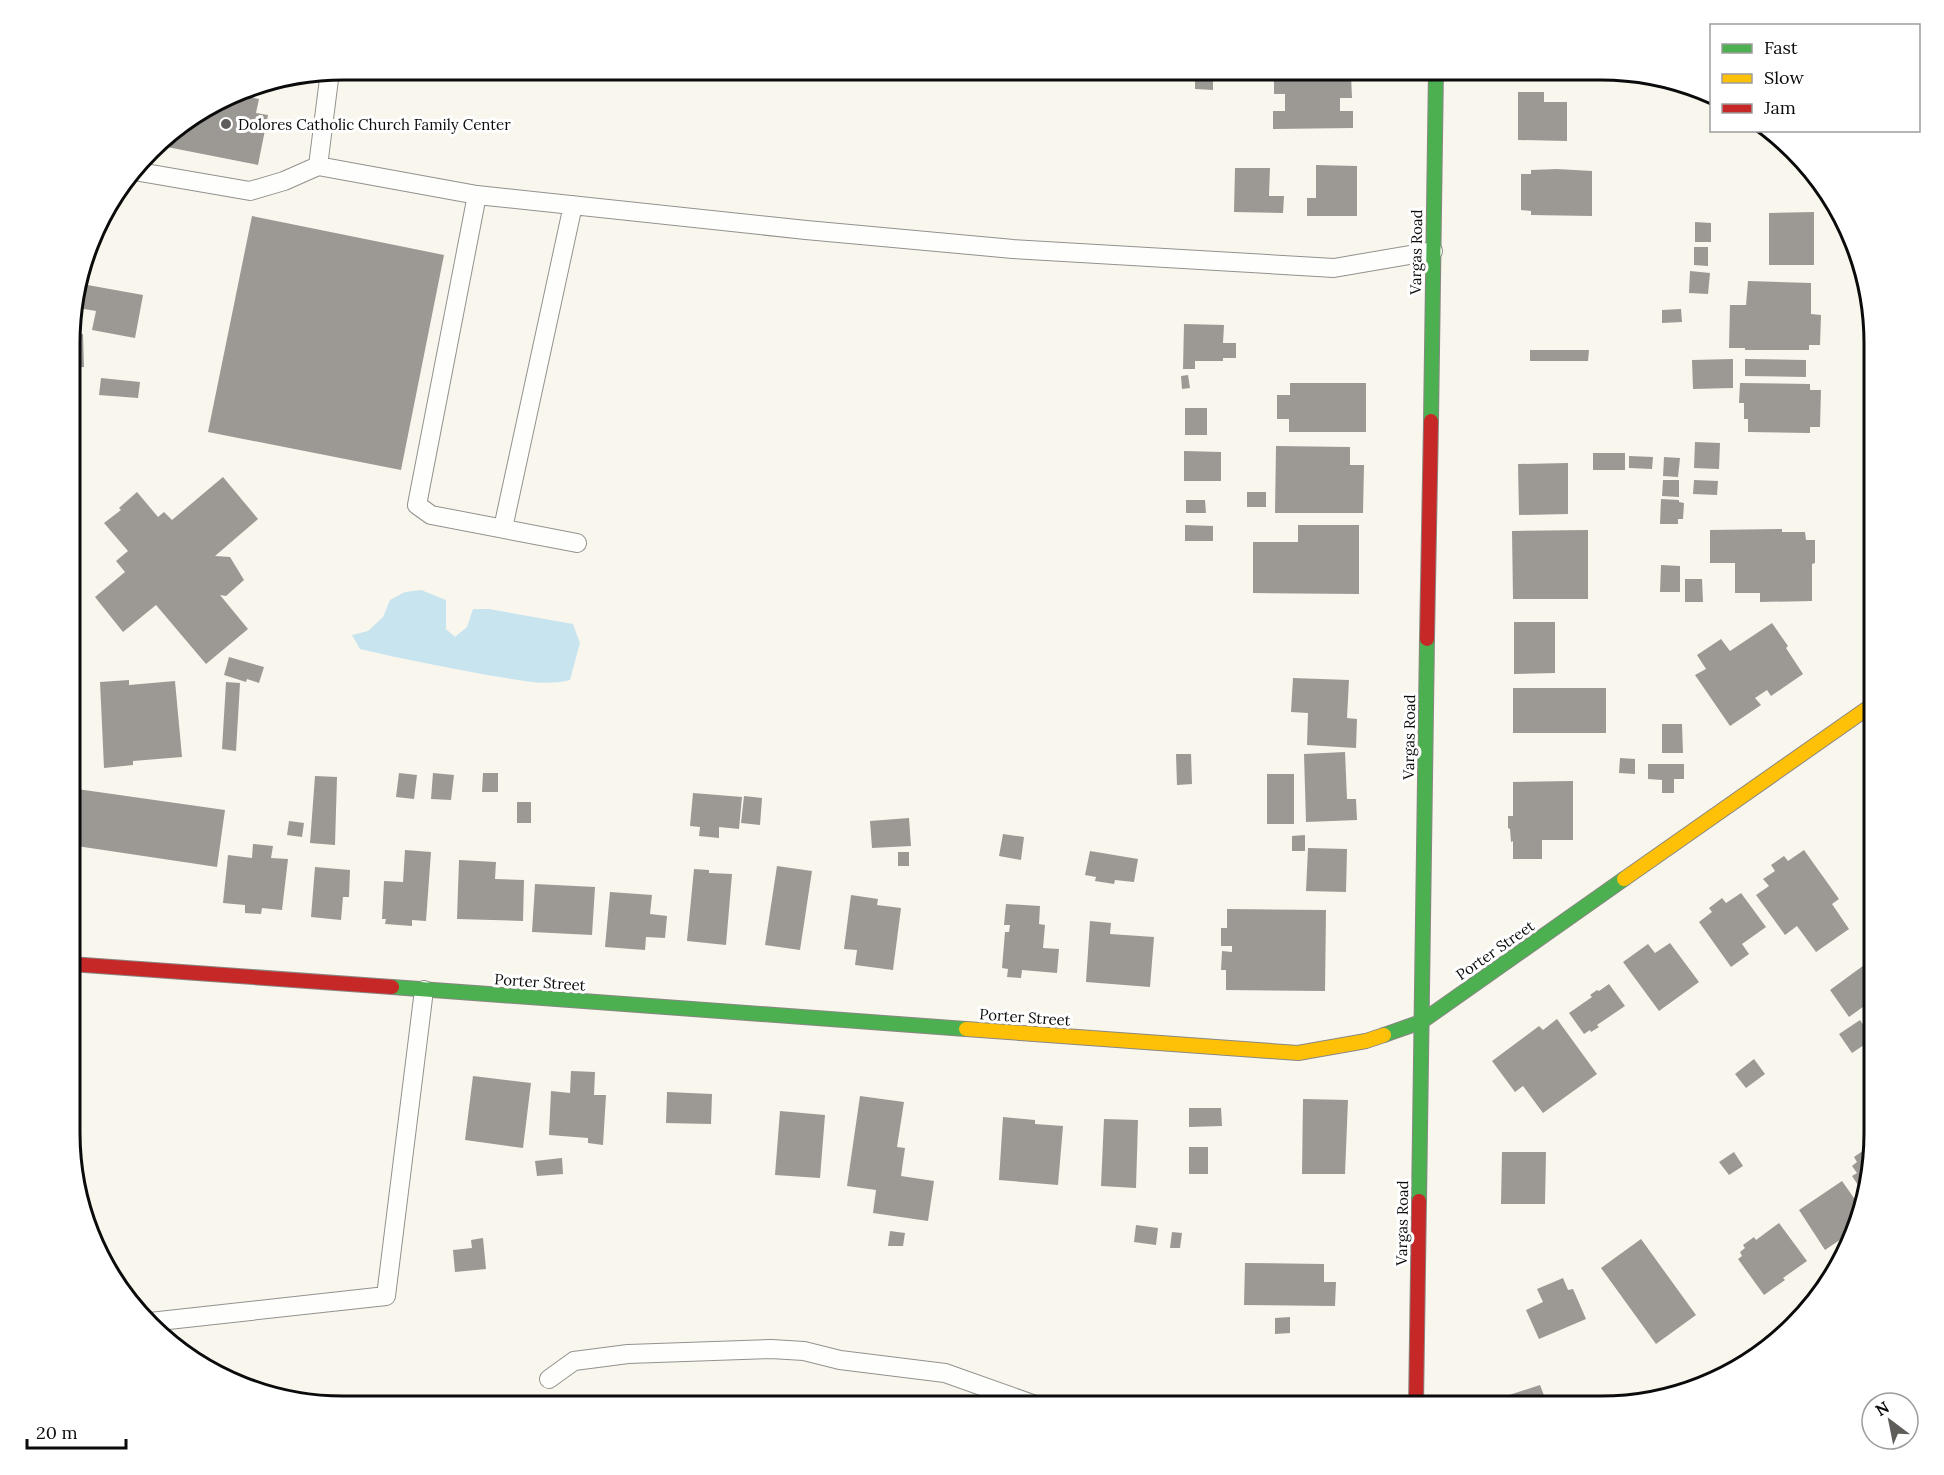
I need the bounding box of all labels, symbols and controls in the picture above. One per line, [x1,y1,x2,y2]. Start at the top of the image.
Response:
legend [1710,24,1920,132]
text: Fast [1764,36,1798,59]
text: Slow [1764,66,1804,89]
text: Jam [1763,96,1796,119]
place label: Dolores Catholic Church Family Center [238,115,511,134]
marker: Dolores Catholic Church Family Center [219,117,233,131]
street label: Vargas Road [1406,209,1426,296]
street label: Vargas Road [1399,694,1419,781]
street label: Porter Street [1452,916,1538,984]
street label: Porter Street [494,969,586,995]
street label: Porter Street [979,1004,1071,1030]
street label: Vargas Road [1392,1180,1412,1267]
north arrow [1860,1391,1920,1451]
text: N [1872,1397,1893,1420]
scale bar [27,1412,126,1450]
text: 20 m [36,1421,78,1444]

